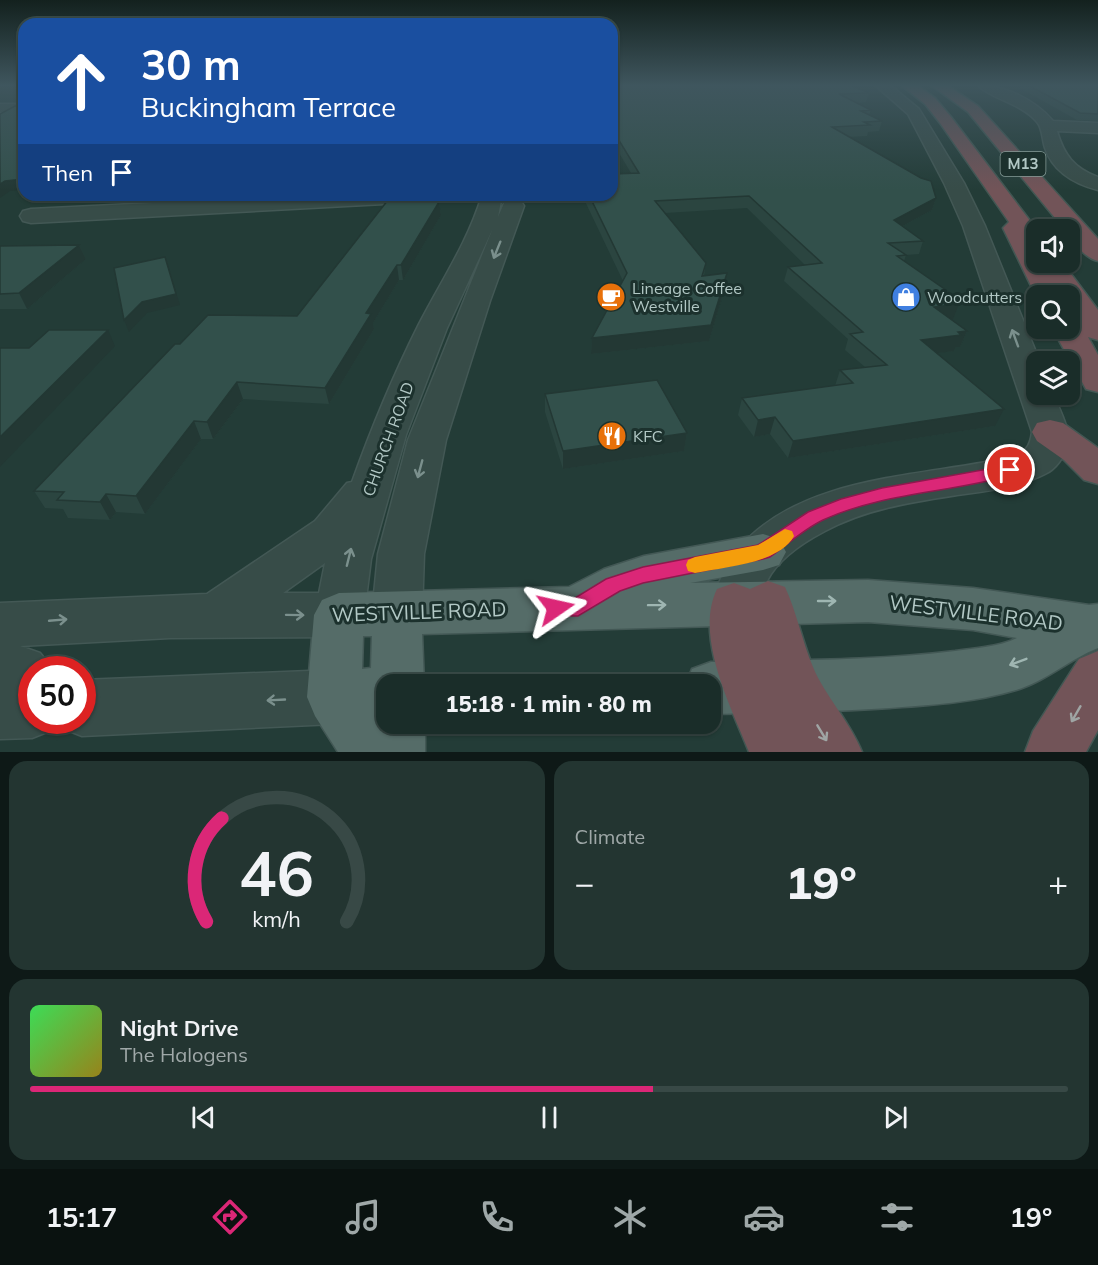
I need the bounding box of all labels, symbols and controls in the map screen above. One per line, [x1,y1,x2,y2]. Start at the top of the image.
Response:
text: 30 m [141,38,241,91]
icon: ahead [42,42,120,120]
text: Buckingham Terrace [141,90,396,124]
road number: M13 [1000,152,1046,176]
icon: arrive [105,156,138,189]
text: Then [42,159,93,187]
map controls [1026,219,1080,405]
button: sound [1026,219,1080,273]
one-way arrow [491,241,502,259]
place label: Lineage Coffee Westville [632,278,742,316]
cafe icon: Lineage Coffee Westville [595,281,627,313]
shop icon: Woodcutters [890,281,922,313]
button: search [1026,285,1080,339]
place label: Woodcutters [927,287,1022,307]
one-way arrow [1008,329,1019,348]
button: layers [1026,351,1080,405]
street label: CHURCH ROAD [358,379,418,499]
restaurant icon: KFC [596,420,628,452]
place label: KFC [633,426,663,446]
pin [984,444,1035,495]
icon: arrive [993,453,1026,486]
one-way arrow [413,459,425,478]
one-way arrow [344,548,356,567]
position arrow [524,576,588,640]
street label: WESTVILLE ROAD [888,589,1064,636]
street label: WESTVILLE ROAD [331,596,507,627]
one-way arrow [816,596,836,607]
one-way arrow [647,600,667,611]
one-way arrow [285,609,305,620]
one-way arrow [48,614,68,625]
speed limit sign: 50 [18,656,96,734]
one-way arrow [1009,658,1027,669]
text: 15:18 · 1 min · 80 m [445,690,652,718]
one-way arrow [267,694,287,706]
one-way arrow [1070,705,1082,722]
one-way arrow [816,724,828,741]
text: Climate [575,824,645,849]
text: 46 [239,833,314,912]
text: 19° [786,854,857,910]
text: − [575,862,594,903]
text: + [1048,862,1068,903]
text: km/h [252,906,301,933]
text: Night Drive [120,1014,239,1042]
text: The Halogens [120,1042,248,1067]
icon: previous [187,1101,220,1134]
icon: pause [533,1101,566,1134]
icon: next [879,1101,912,1134]
icon: directions [209,1196,251,1238]
icon: music [342,1196,384,1238]
icon: phone [476,1196,518,1238]
icon: climate [609,1196,651,1238]
icon: car [743,1196,785,1238]
icon: filters [876,1196,918,1238]
text: 15:17 [46,1200,117,1234]
text: 19° [1010,1200,1052,1234]

